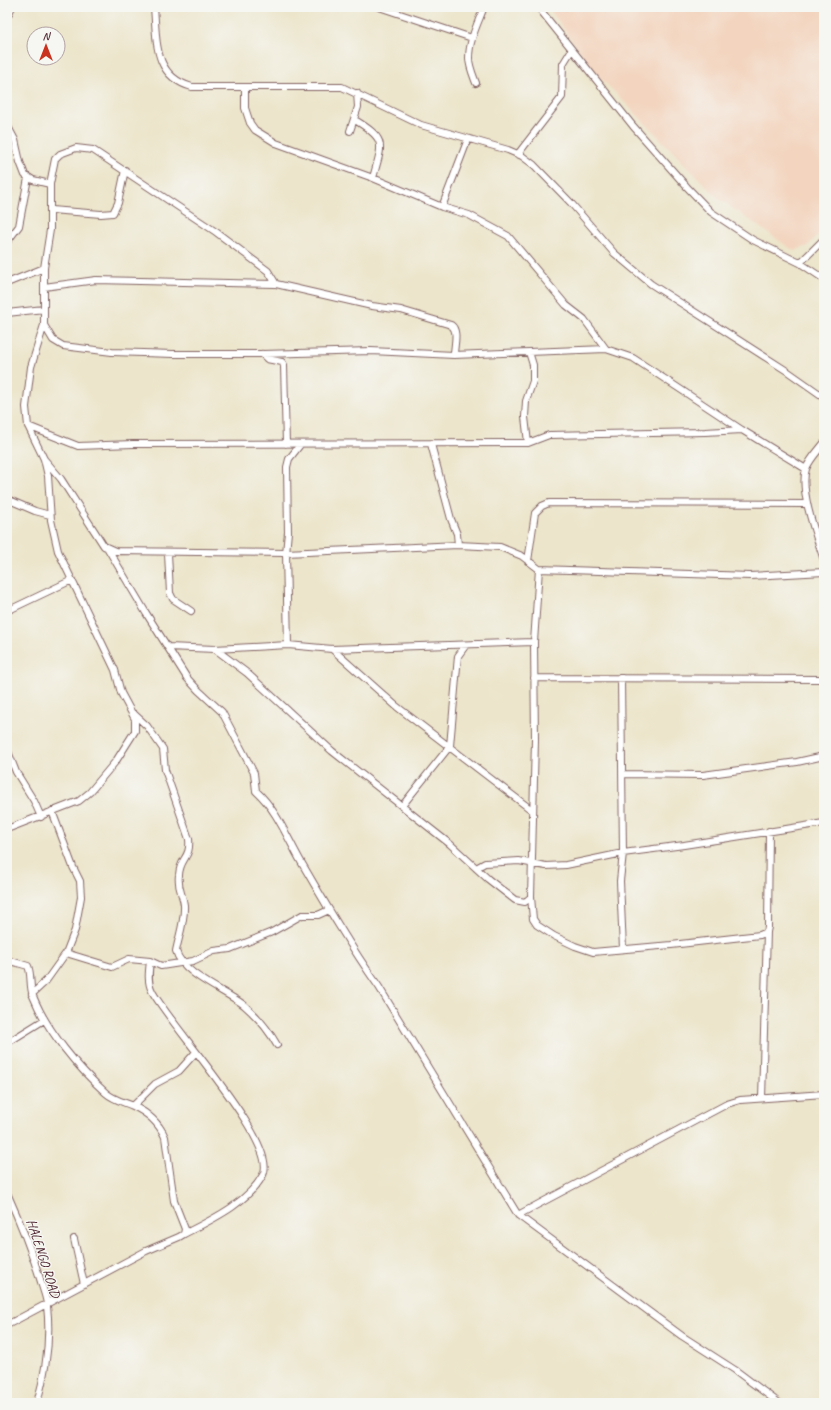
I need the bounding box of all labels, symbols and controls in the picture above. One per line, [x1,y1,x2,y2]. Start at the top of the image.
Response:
north arrow [26,26,66,66]
text: N [43,29,52,43]
street label: HALENGO ROAD [23,1217,65,1301]

